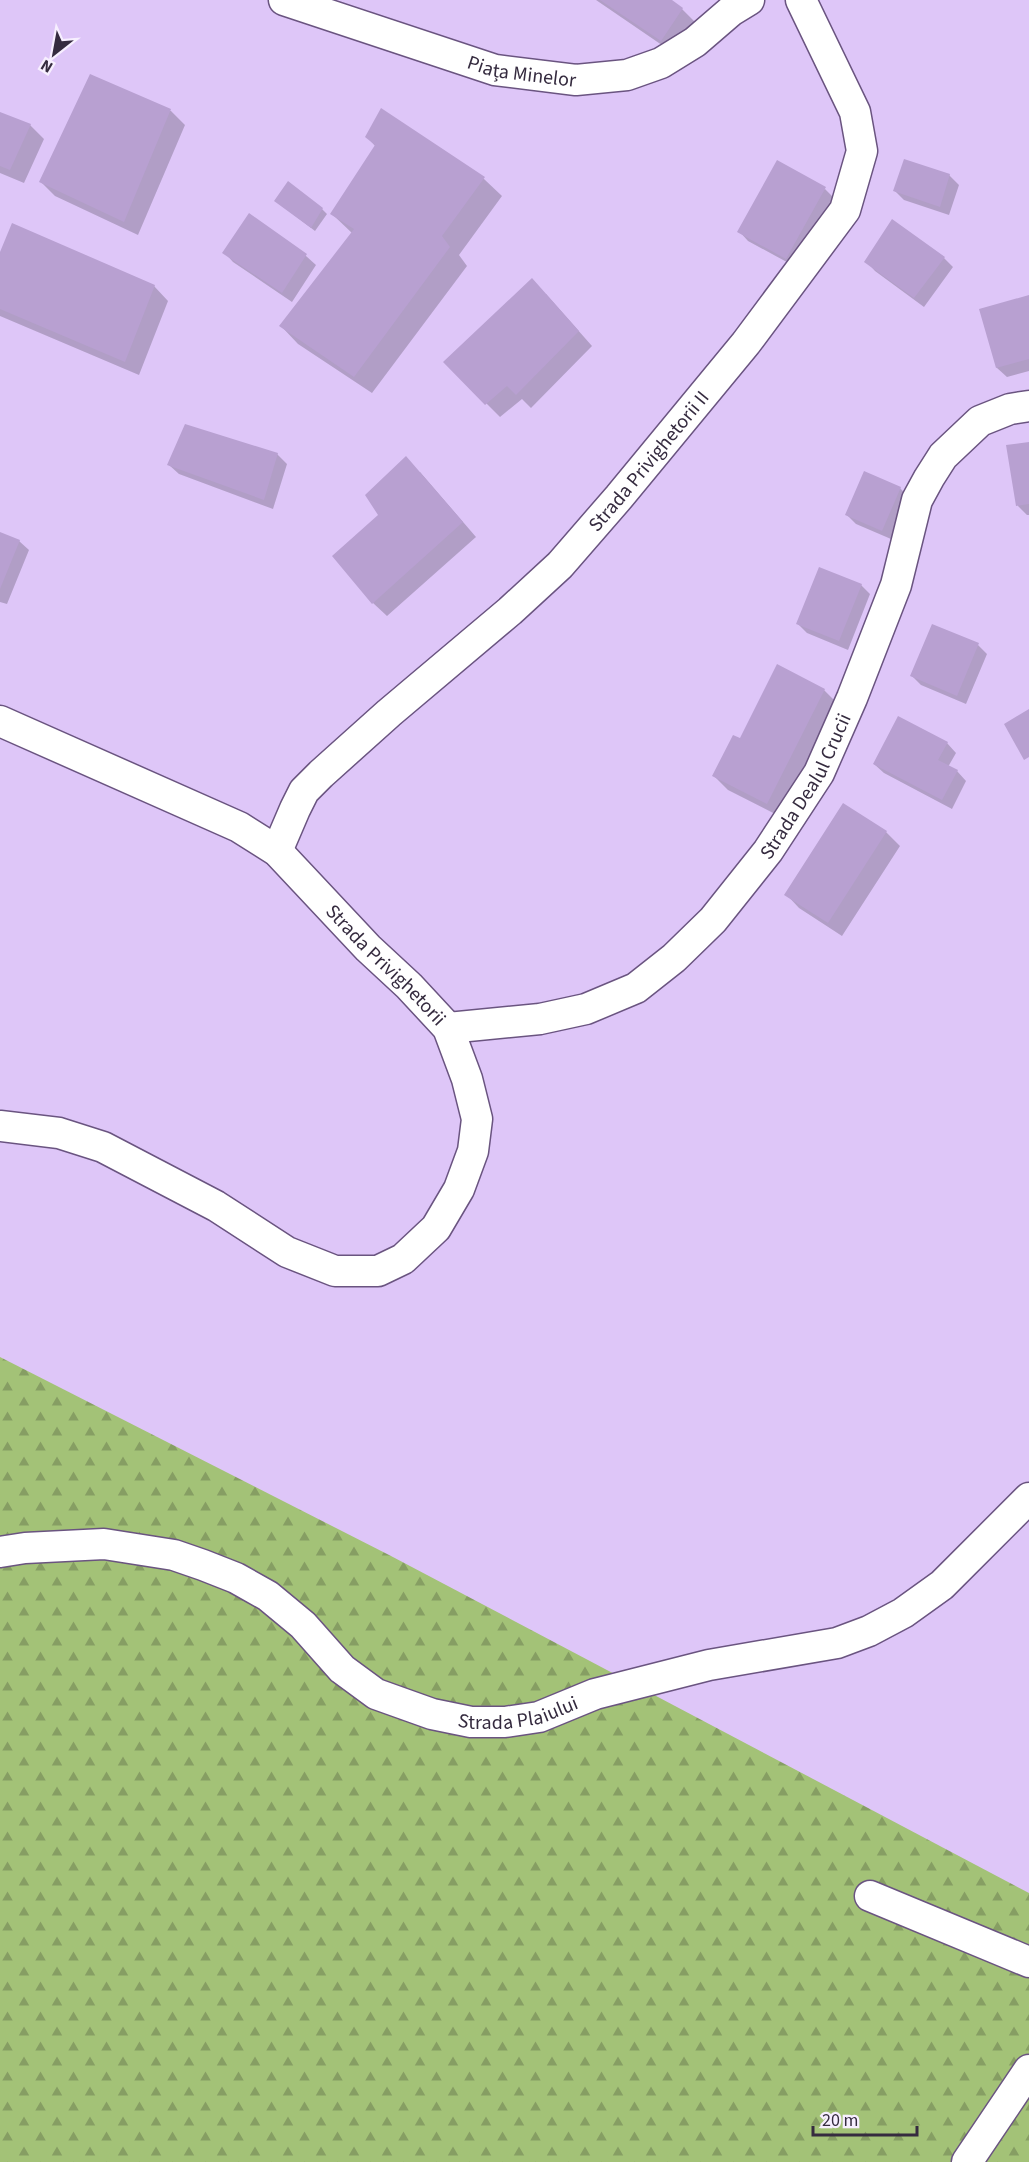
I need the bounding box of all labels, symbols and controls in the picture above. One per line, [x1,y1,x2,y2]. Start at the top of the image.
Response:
north arrow [24,24,84,84]
street label: Piața Minelor [464,49,578,95]
text: N [37,54,57,78]
street label: Strada Privighetorii II [582,385,716,538]
street label: Strada Dealul Crucii [754,709,859,866]
street label: Strada Privighetorii [319,898,452,1032]
street label: Strada Plaiului [455,1689,582,1737]
scale bar [813,2099,916,2137]
text: 20 m [822,2108,858,2133]

